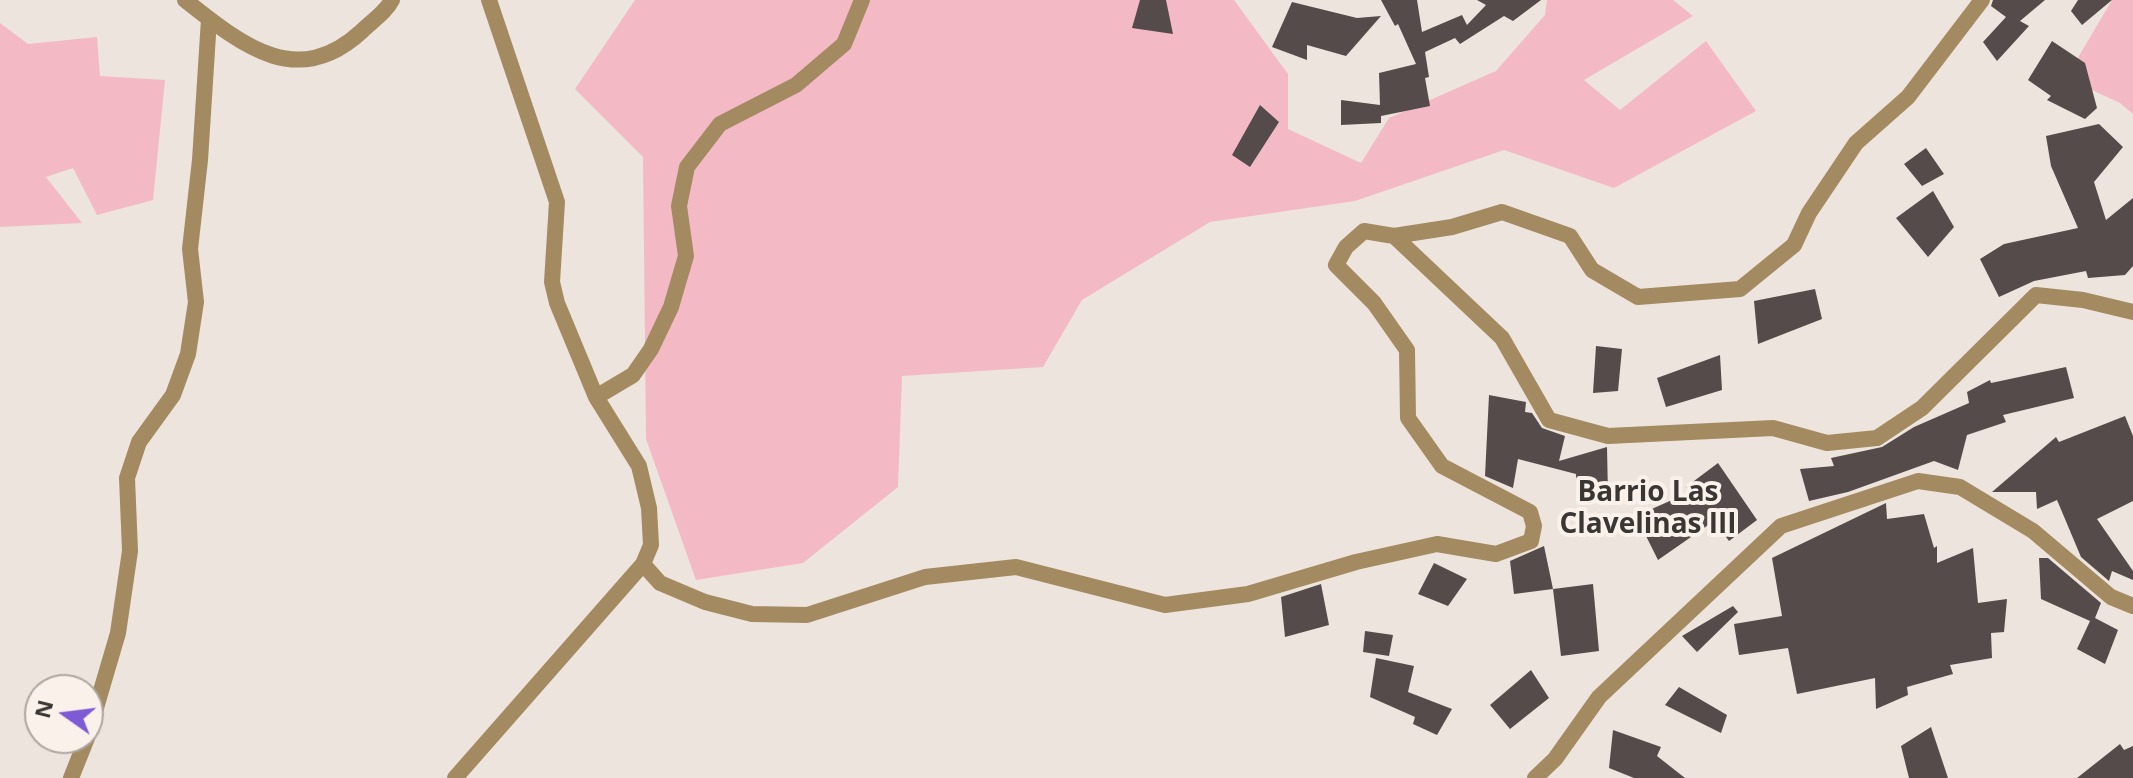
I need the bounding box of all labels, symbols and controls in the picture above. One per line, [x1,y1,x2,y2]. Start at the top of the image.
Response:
district label: Barrio Las Clavelinas III [1559,476,1737,542]
north arrow [24,674,104,754]
text: N [26,696,59,721]

